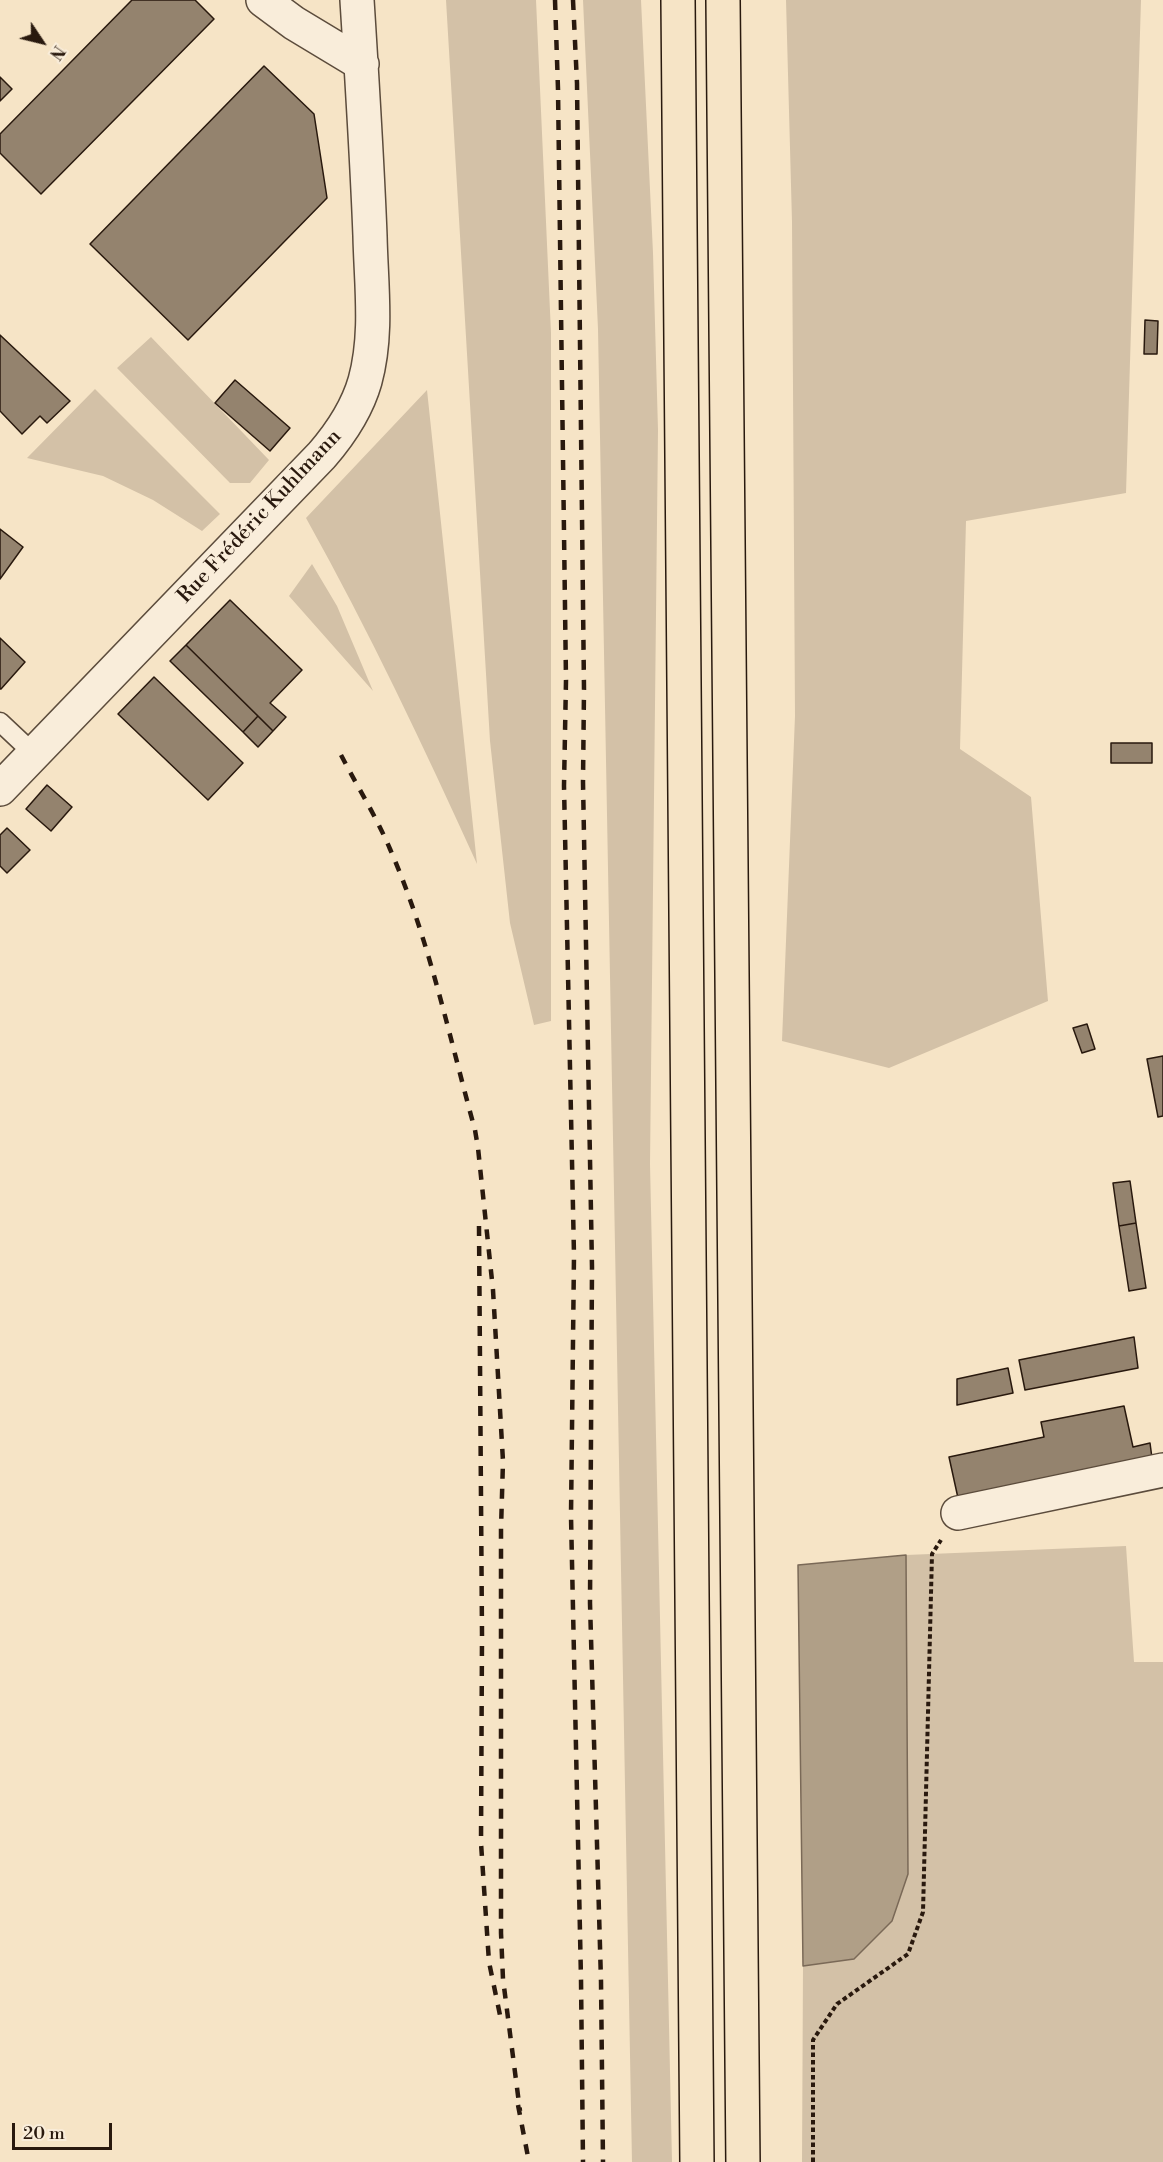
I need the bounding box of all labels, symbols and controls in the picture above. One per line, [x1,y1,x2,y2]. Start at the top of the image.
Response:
north arrow [12,12,72,72]
text: N [45,41,69,63]
street label: Rue Frédéric Kuhlmann [173,425,347,609]
scale bar [15,2111,116,2149]
text: 20 m [23,2122,65,2145]

